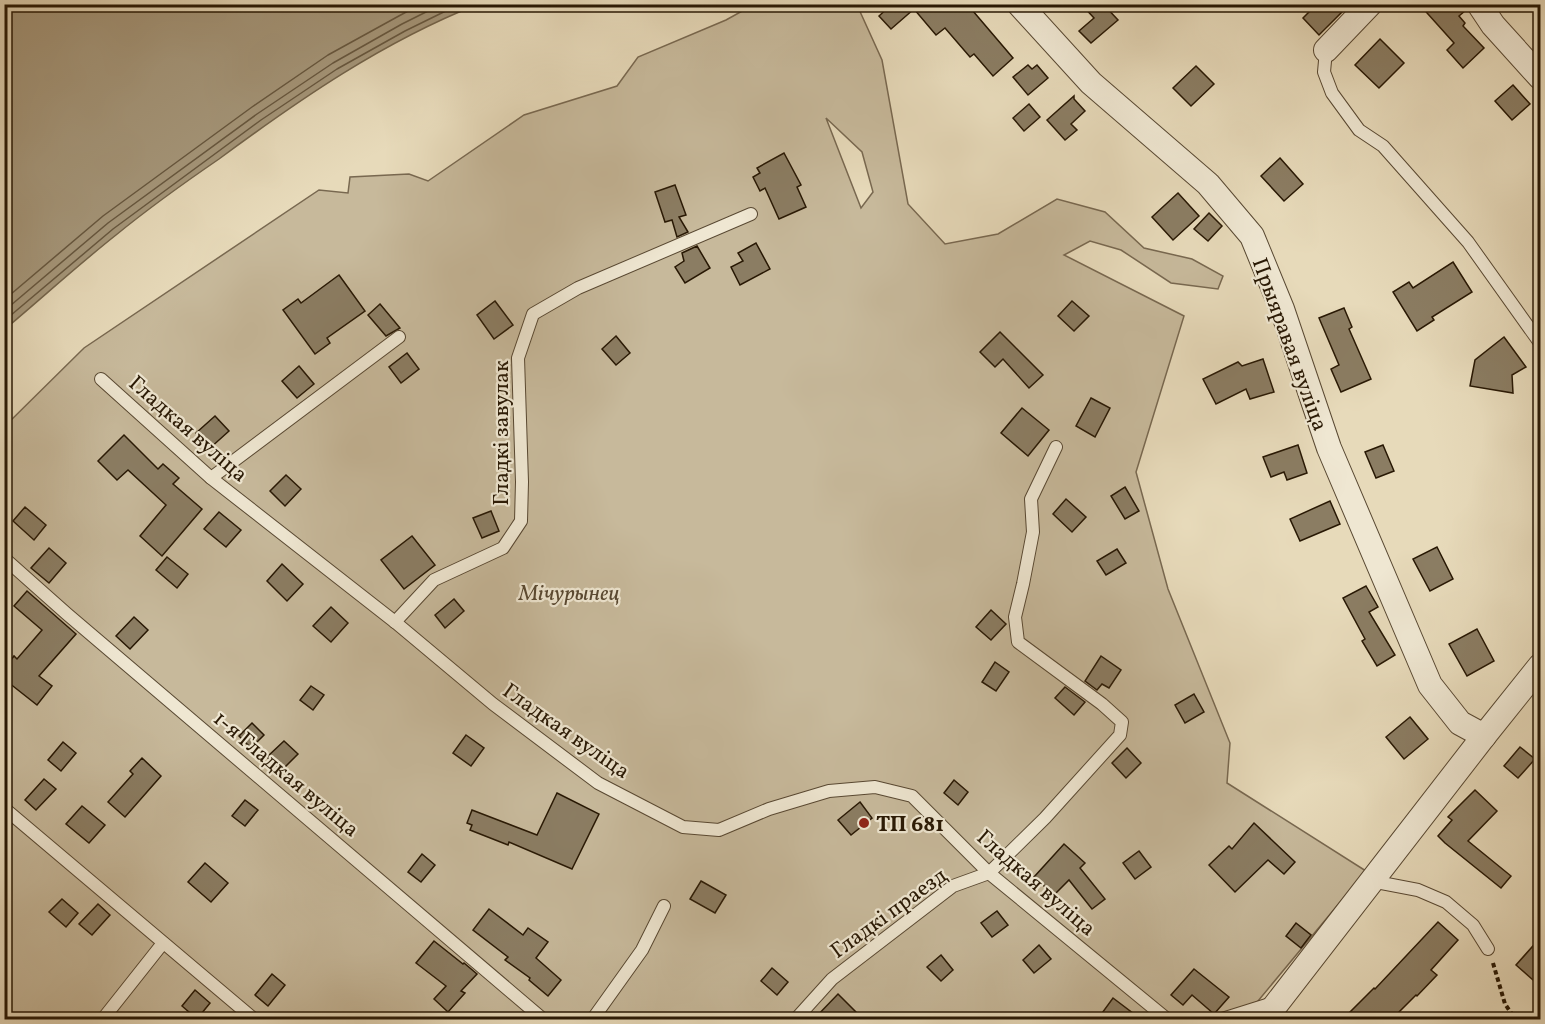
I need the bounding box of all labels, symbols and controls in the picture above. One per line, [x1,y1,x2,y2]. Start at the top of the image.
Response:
street label: Прыяравая вуліца [1243,254,1334,436]
street label: Гладкі завулак [487,360,518,506]
street label: Гладкая вуліца [121,369,254,491]
park label: Мічурынец [518,579,619,610]
street label: Гладкая вуліца [496,677,636,788]
street label: 1-я Гладкая вуліца [206,704,365,845]
place label: ТП 681 [876,810,944,841]
marker: ТП 681 [857,816,871,830]
street label: Гладкая вуліца [969,823,1102,945]
street label: Гладкі праезд [825,861,955,967]

